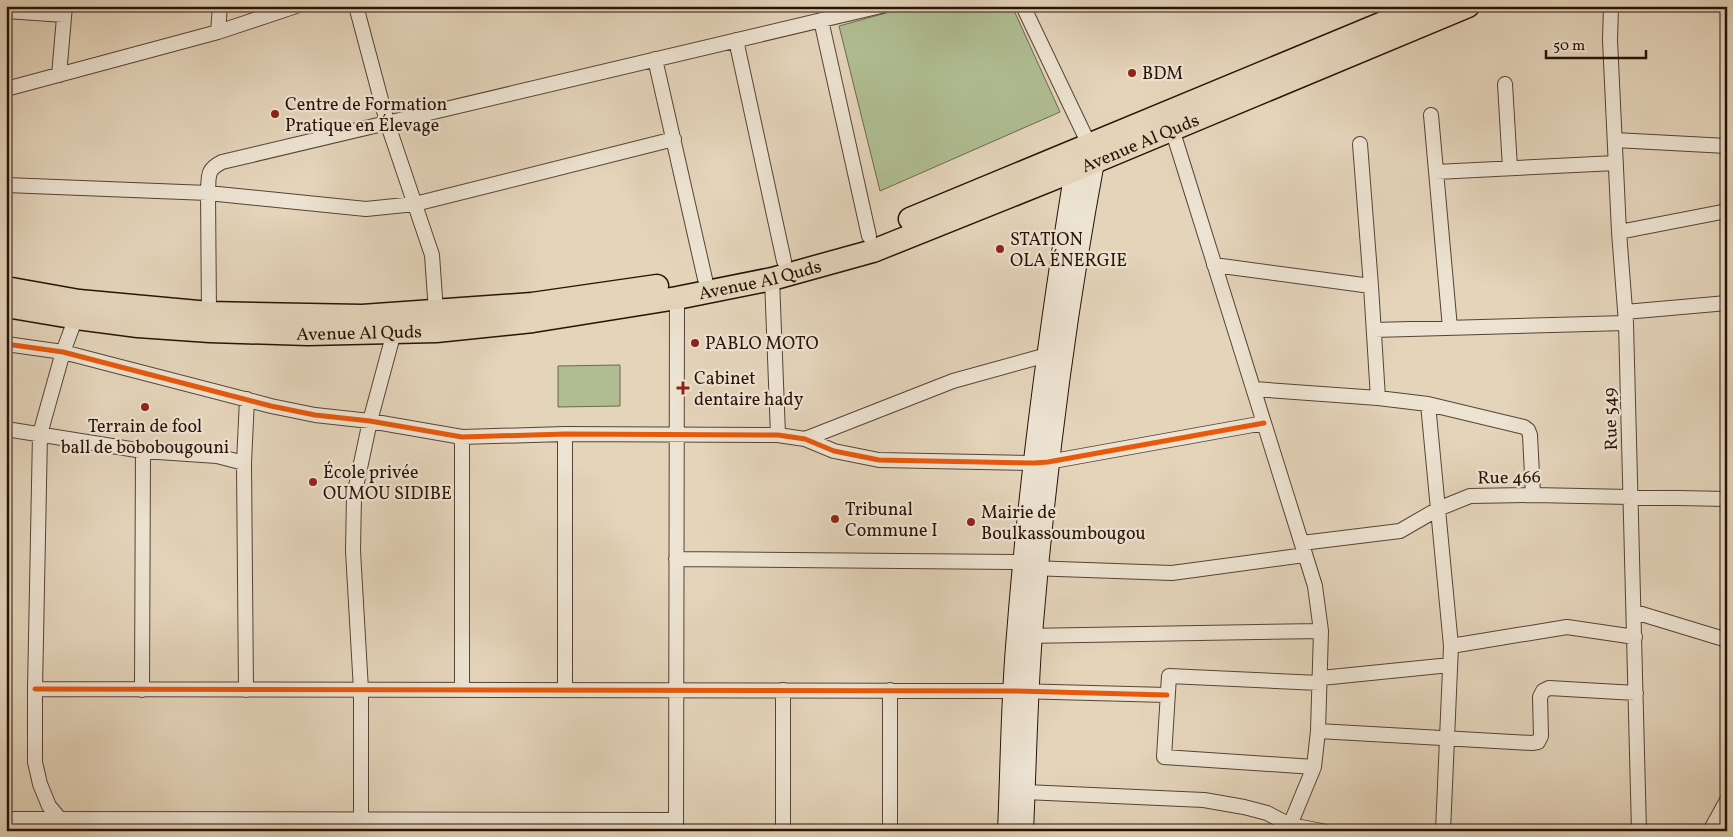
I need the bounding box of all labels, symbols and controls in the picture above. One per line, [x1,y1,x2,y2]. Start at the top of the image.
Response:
scale bar [1546,28,1646,60]
text: 50 m [1553,36,1585,57]
place label: BDM [1142,62,1183,87]
marker: BDM [1126,67,1138,79]
place label: Centre de Formation Pratique en Élevage [285,93,448,139]
marker: Centre de Formation Pratique en Élevage [269,108,281,120]
street label: Avenue Al Quds [1078,109,1203,180]
place label: STATION OLA ÉNERGIE [1010,228,1127,274]
marker: STATION OLA ÉNERGIE [994,243,1006,255]
street label: Avenue Al Quds [697,255,825,307]
street label: Avenue Al Quds [296,320,422,348]
place label: PABLO MOTO [705,332,819,357]
marker: PABLO MOTO [689,337,701,349]
place label: Cabinet dentaire hady [694,367,804,413]
marker: Cabinet dentaire hady [676,381,690,395]
street label: Rue 549 [1598,387,1625,451]
marker: Terrain de fool ball de bobobougouni [139,401,151,413]
place label: Terrain de fool ball de bobobougouni [61,415,229,461]
place label: École privée OUMOU SIDIBE [323,461,452,507]
street label: Rue 466 [1477,465,1541,492]
marker: École privée OUMOU SIDIBE [307,476,319,488]
place label: Tribunal Commune I [845,498,938,544]
place label: Mairie de Boulkassoumbougou [981,501,1146,547]
marker: Tribunal Commune I [829,513,841,525]
marker: Mairie de Boulkassoumbougou [965,516,977,528]

